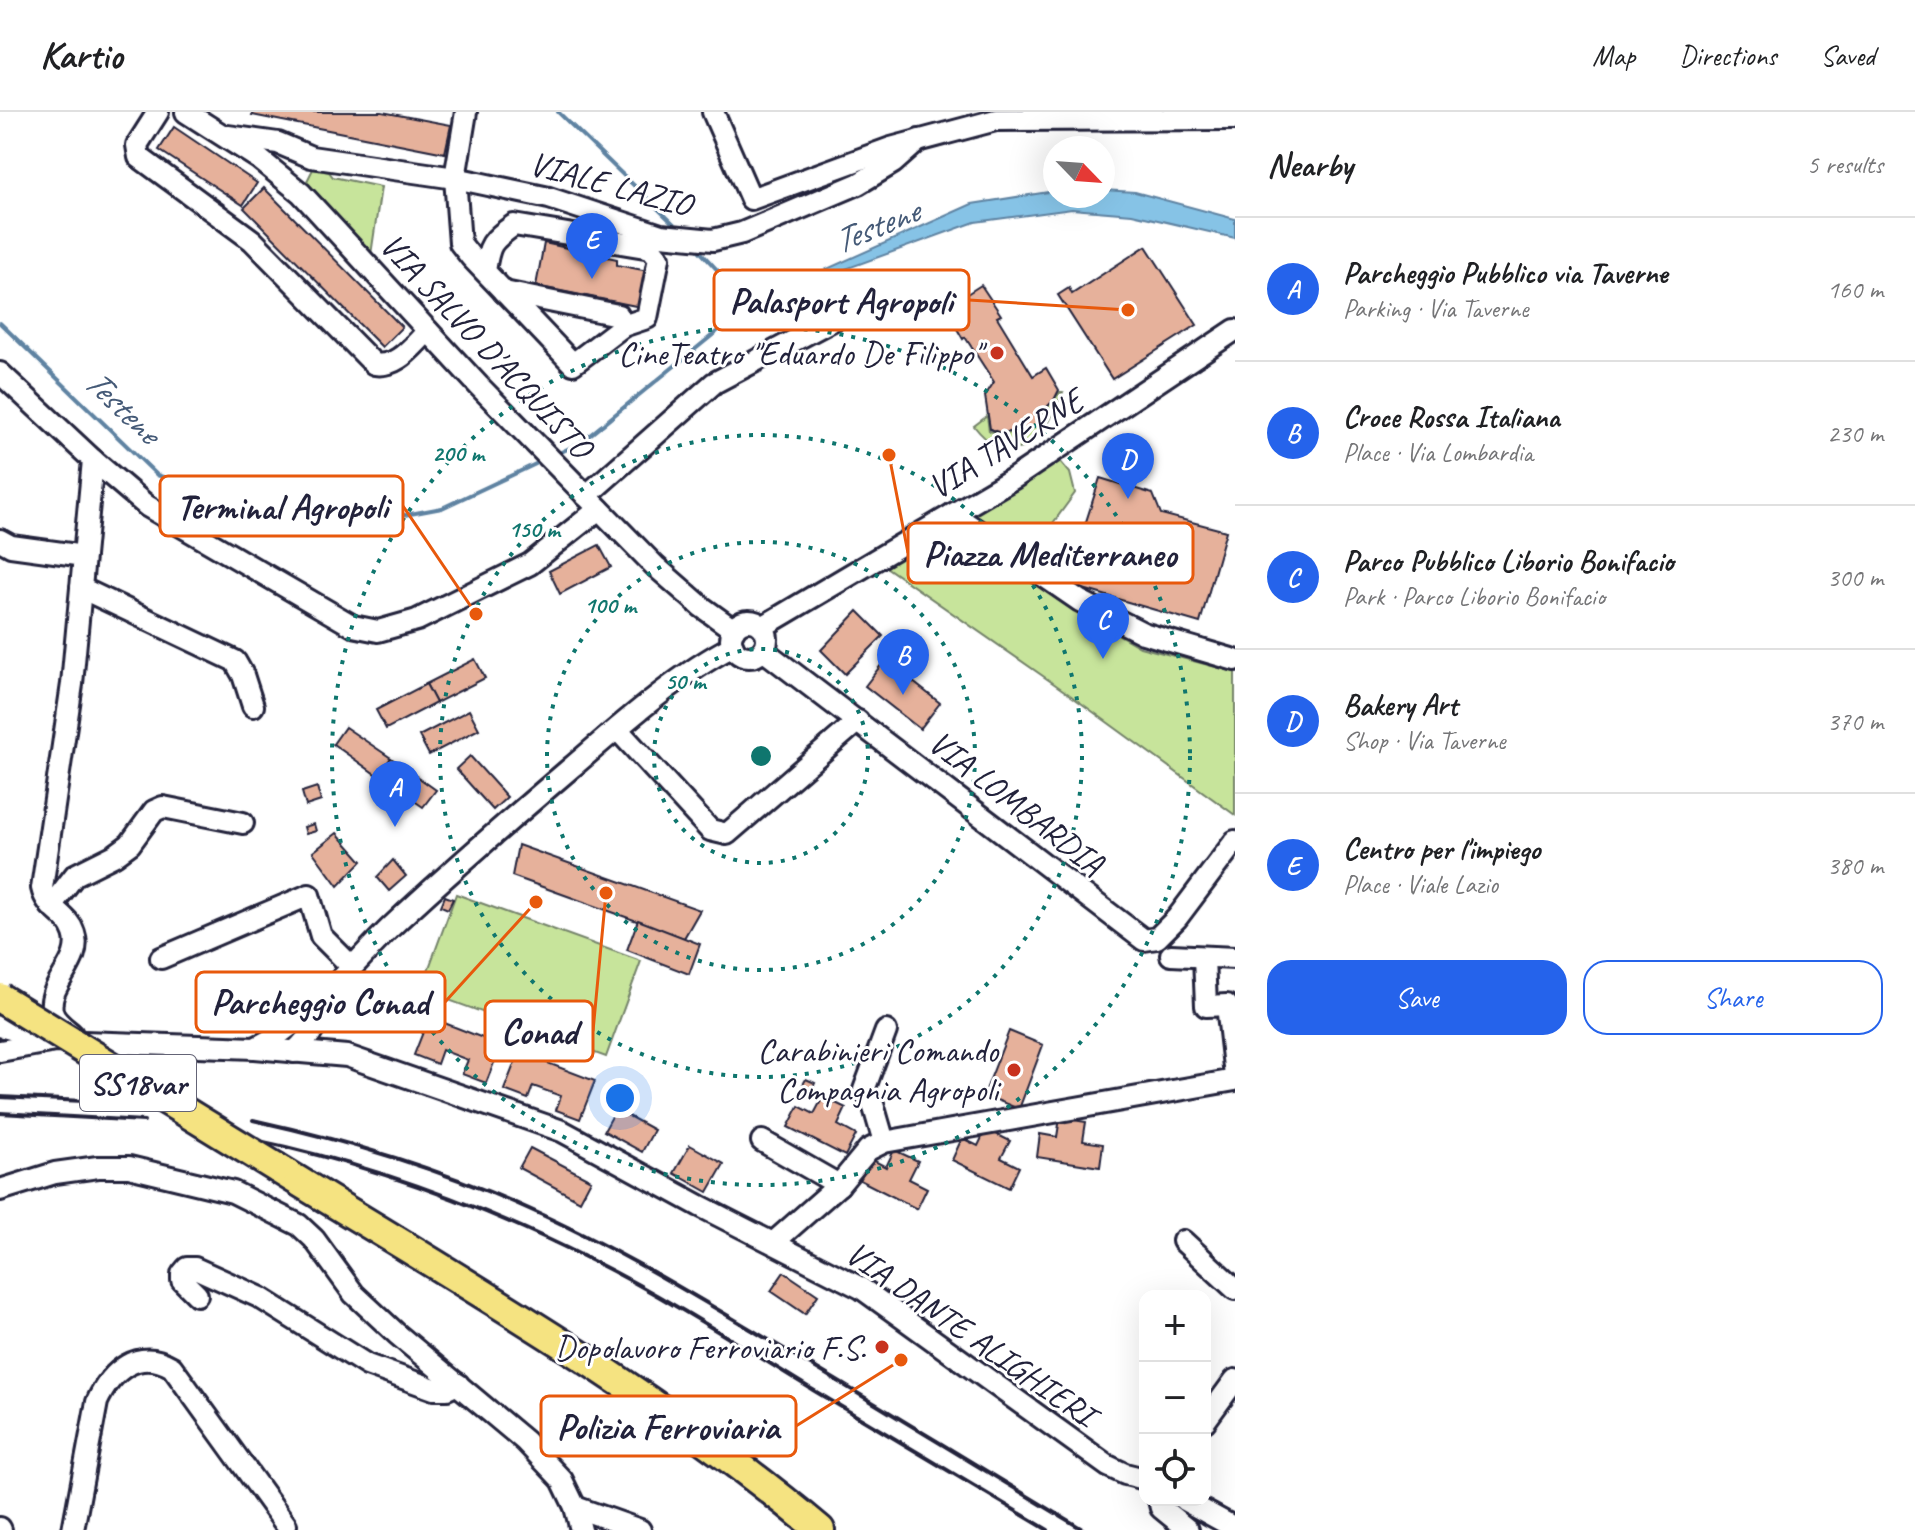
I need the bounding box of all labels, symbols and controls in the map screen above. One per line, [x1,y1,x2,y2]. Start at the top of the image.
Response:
text: Kartio [40,32,122,79]
text: Map [1592,38,1635,73]
text: Directions [1679,38,1777,73]
text: Saved [1821,38,1875,73]
north arrow [1043,136,1115,208]
street label: VIALE LAZIO [525,141,699,227]
text: Nearby [1267,143,1353,186]
text: 5 results [1807,148,1883,181]
water label: Testene [826,186,930,264]
pin: E [566,213,618,279]
street label: VIA SALVO D'ACQUISTO [371,224,605,470]
text: Parcheggio Pubblico via Taverne [1343,254,1667,292]
callout: Palasport Agropoli [714,270,969,330]
text: A [1286,273,1300,306]
text: 160 m [1827,273,1883,306]
text: Palasport Agropoli [729,278,957,324]
text: Parking · Via Taverne [1343,292,1528,325]
place label: CineTeatro "Eduardo De Filippo" [618,332,988,375]
marker: CineTeatro "Eduardo De Filippo" [988,344,1006,362]
water label: Testene [74,358,174,457]
street label: VIA TAVERNE [920,377,1095,508]
text: Croce Rossa Italiana [1343,398,1560,436]
text: B [1286,417,1300,450]
text: 230 m [1827,417,1883,450]
pin: D [1102,433,1154,499]
text: Place · Via Lombardia [1343,436,1533,469]
text: 200 m [432,438,486,468]
callout: Terminal Agropoli [160,476,403,536]
text: Terminal Agropoli [176,484,393,530]
text: 150 m [508,514,562,544]
callout: Piazza Mediterraneo [908,523,1193,583]
text: Piazza Mediterraneo [924,531,1179,577]
text: Parco Pubblico Liborio Bonifacio [1343,542,1674,580]
text: C [1287,561,1299,594]
text: 300 m [1827,561,1883,594]
text: Park · Parco Liborio Bonifacio [1343,580,1605,613]
text: 100 m [584,590,638,620]
pin: C [1077,593,1129,659]
pin: B [877,629,929,695]
text: 50 m [665,666,708,696]
text: Bakery Art [1343,686,1457,724]
text: D [1285,705,1301,738]
text: 370 m [1827,705,1883,738]
street label: VIA LOMBARDIA [920,720,1114,885]
text: Shop · Via Taverne [1343,724,1506,757]
centre of rings [747,742,775,770]
pin: A [369,761,421,827]
text: Centro per l'impiego [1343,830,1540,868]
text: E [1286,849,1300,882]
text: 380 m [1827,849,1883,882]
text: Place · Viale Lazio [1343,868,1498,901]
button: Save [1267,960,1567,1035]
button: Share [1583,960,1883,1035]
callout: Parcheggio Conad [196,972,445,1032]
text: Parcheggio Conad [211,979,434,1025]
callout: Conad [485,1001,593,1061]
text: Conad [501,1009,584,1055]
place label: Carabinieri Comando Compagnia Agropoli [757,1029,1002,1111]
road number: SS18var [80,1055,196,1111]
marker: Carabinieri Comando Compagnia Agropoli [1005,1061,1023,1079]
your location [600,1078,640,1118]
street label: VIA DANTE ALIGHIERI [838,1231,1109,1439]
map controls [1139,1290,1211,1506]
button: + [1139,1290,1211,1362]
place label: Dopolavoro Ferroviario F.S. [555,1326,866,1369]
marker: Dopolavoro Ferroviario F.S. [873,1338,891,1356]
button: − [1139,1362,1211,1434]
callout: Polizia Ferroviaria [541,1396,796,1456]
text: Polizia Ferroviaria [557,1404,782,1450]
button: locate [1139,1434,1211,1506]

